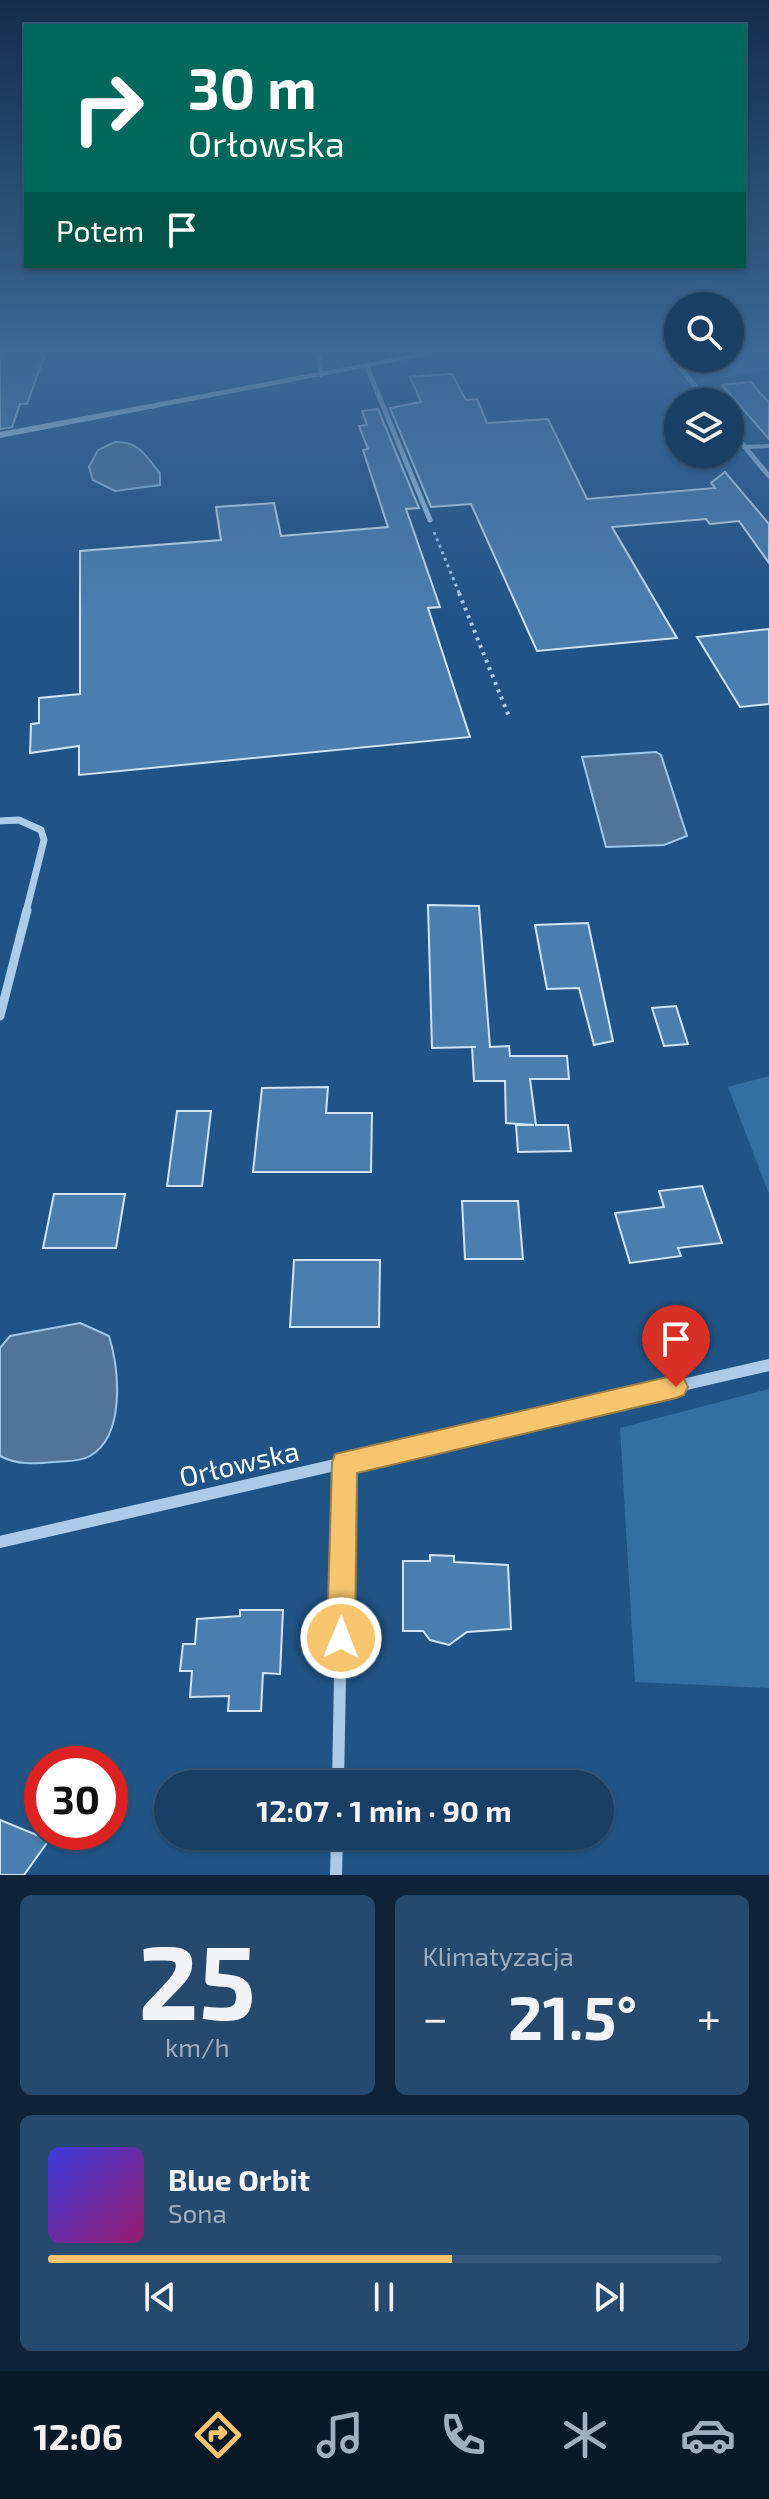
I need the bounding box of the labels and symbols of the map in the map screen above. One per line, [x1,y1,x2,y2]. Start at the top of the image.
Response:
pin [642,1305,710,1387]
street label: Orłowska [176,1433,302,1493]
position arrow [299,1596,383,1680]
speed limit sign: 30 [24,1746,128,1850]

